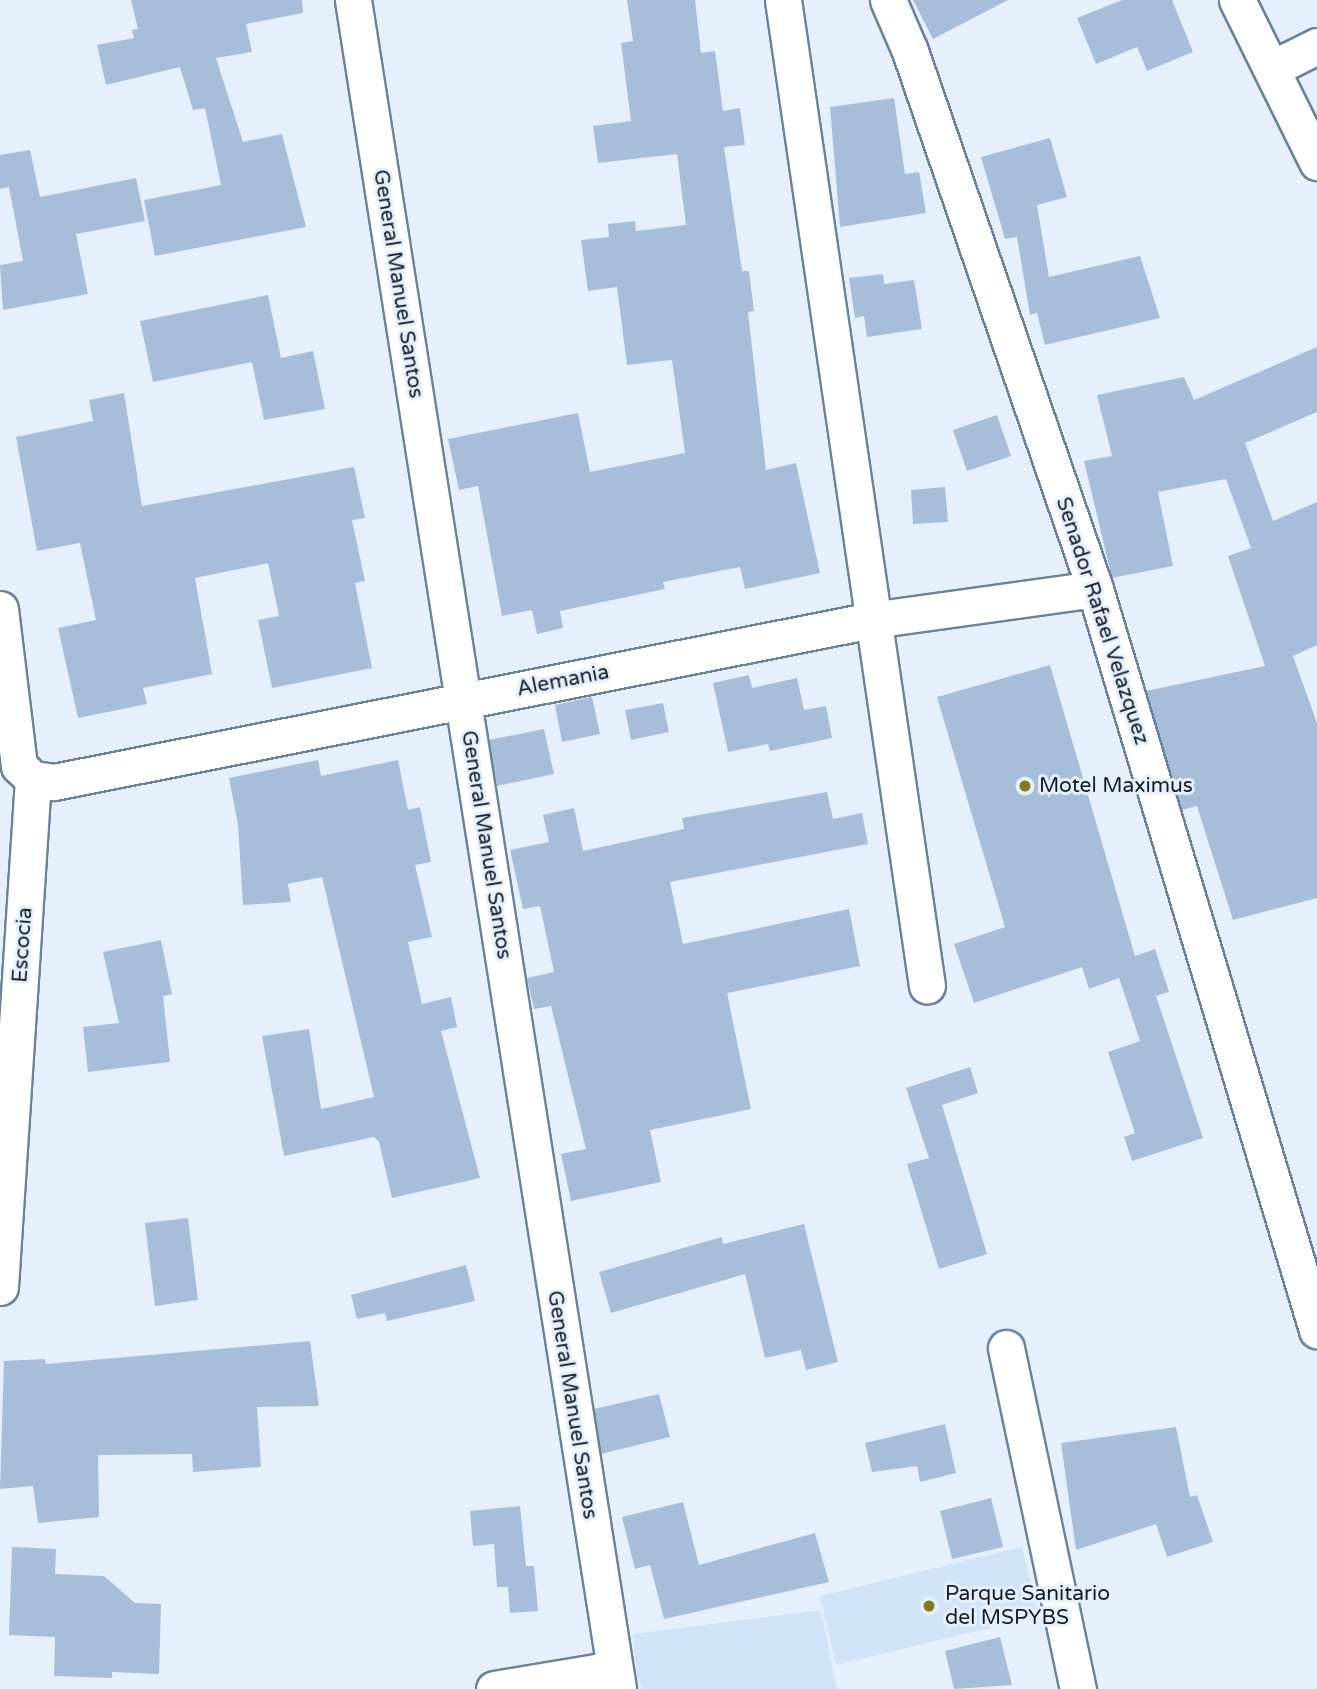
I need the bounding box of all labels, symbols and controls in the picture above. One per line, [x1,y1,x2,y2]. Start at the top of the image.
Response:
street label: General Manuel Santos [367,168,429,400]
street label: Senador Rafael Velazquez [1050,494,1154,748]
street label: Alemania [515,660,611,702]
street label: General Manuel Santos [455,729,517,961]
place label: Motel Maximus [1039,773,1193,799]
marker: Motel Maximus [1017,778,1033,794]
street label: Escocia [8,906,38,984]
street label: General Manuel Santos [541,1289,603,1521]
place label: Parque Sanitario del MSPYBS [945,1581,1110,1631]
marker: Parque Sanitario del MSPYBS [919,1596,939,1616]

